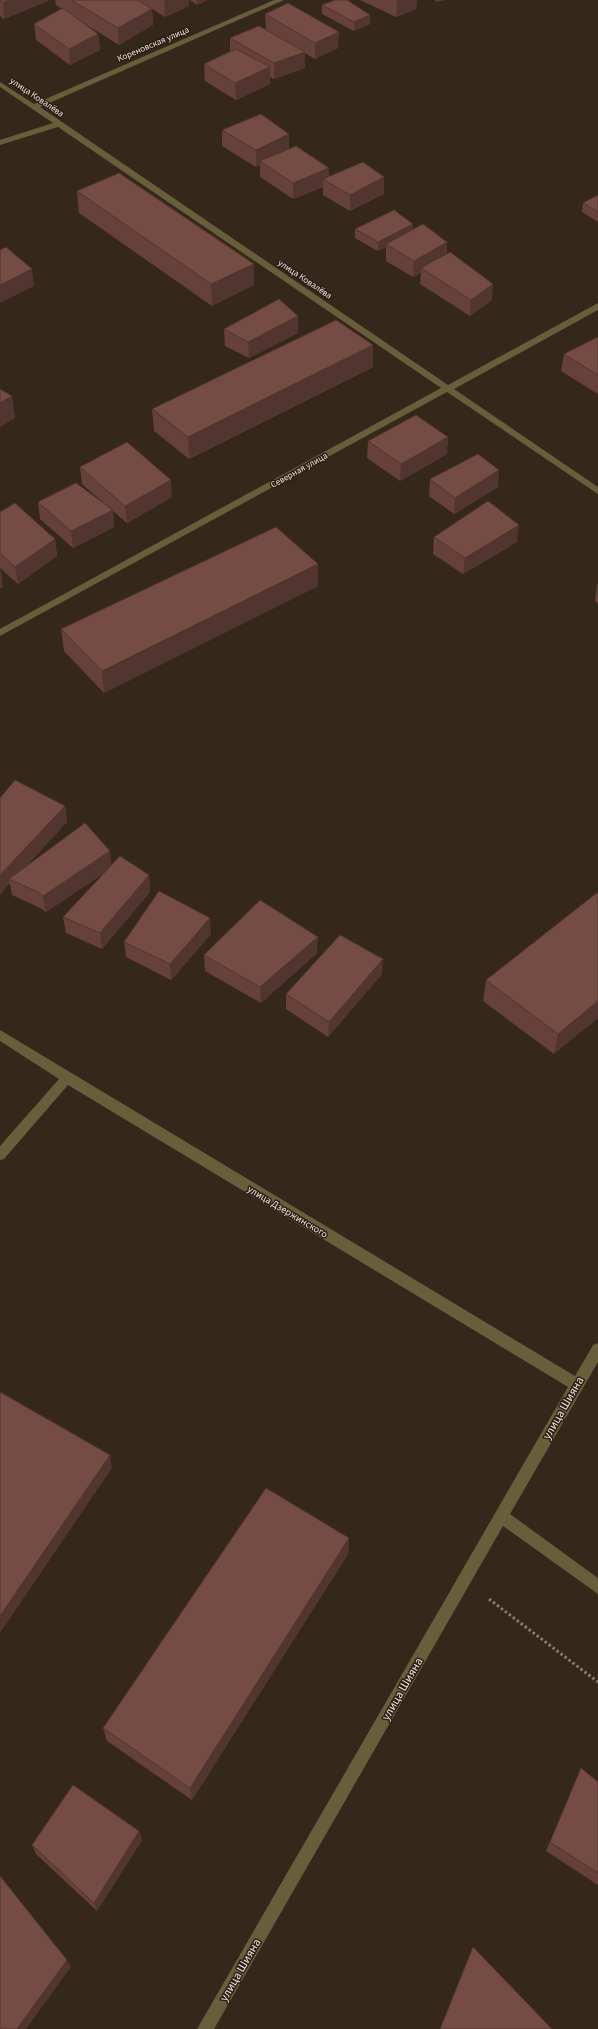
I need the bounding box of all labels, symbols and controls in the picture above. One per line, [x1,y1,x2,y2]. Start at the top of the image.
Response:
street label: Кореновская улица [115,23,191,65]
street label: улица Ковалёва [7,74,66,120]
street label: улица Ковалёва [275,256,334,302]
street label: Северная улица [268,449,330,491]
street label: улица Дзержинского [245,1182,330,1241]
street label: улица Шияна [539,1374,588,1443]
street label: улица Шияна [378,1655,427,1724]
street label: улица Шияна [216,1936,265,2005]

